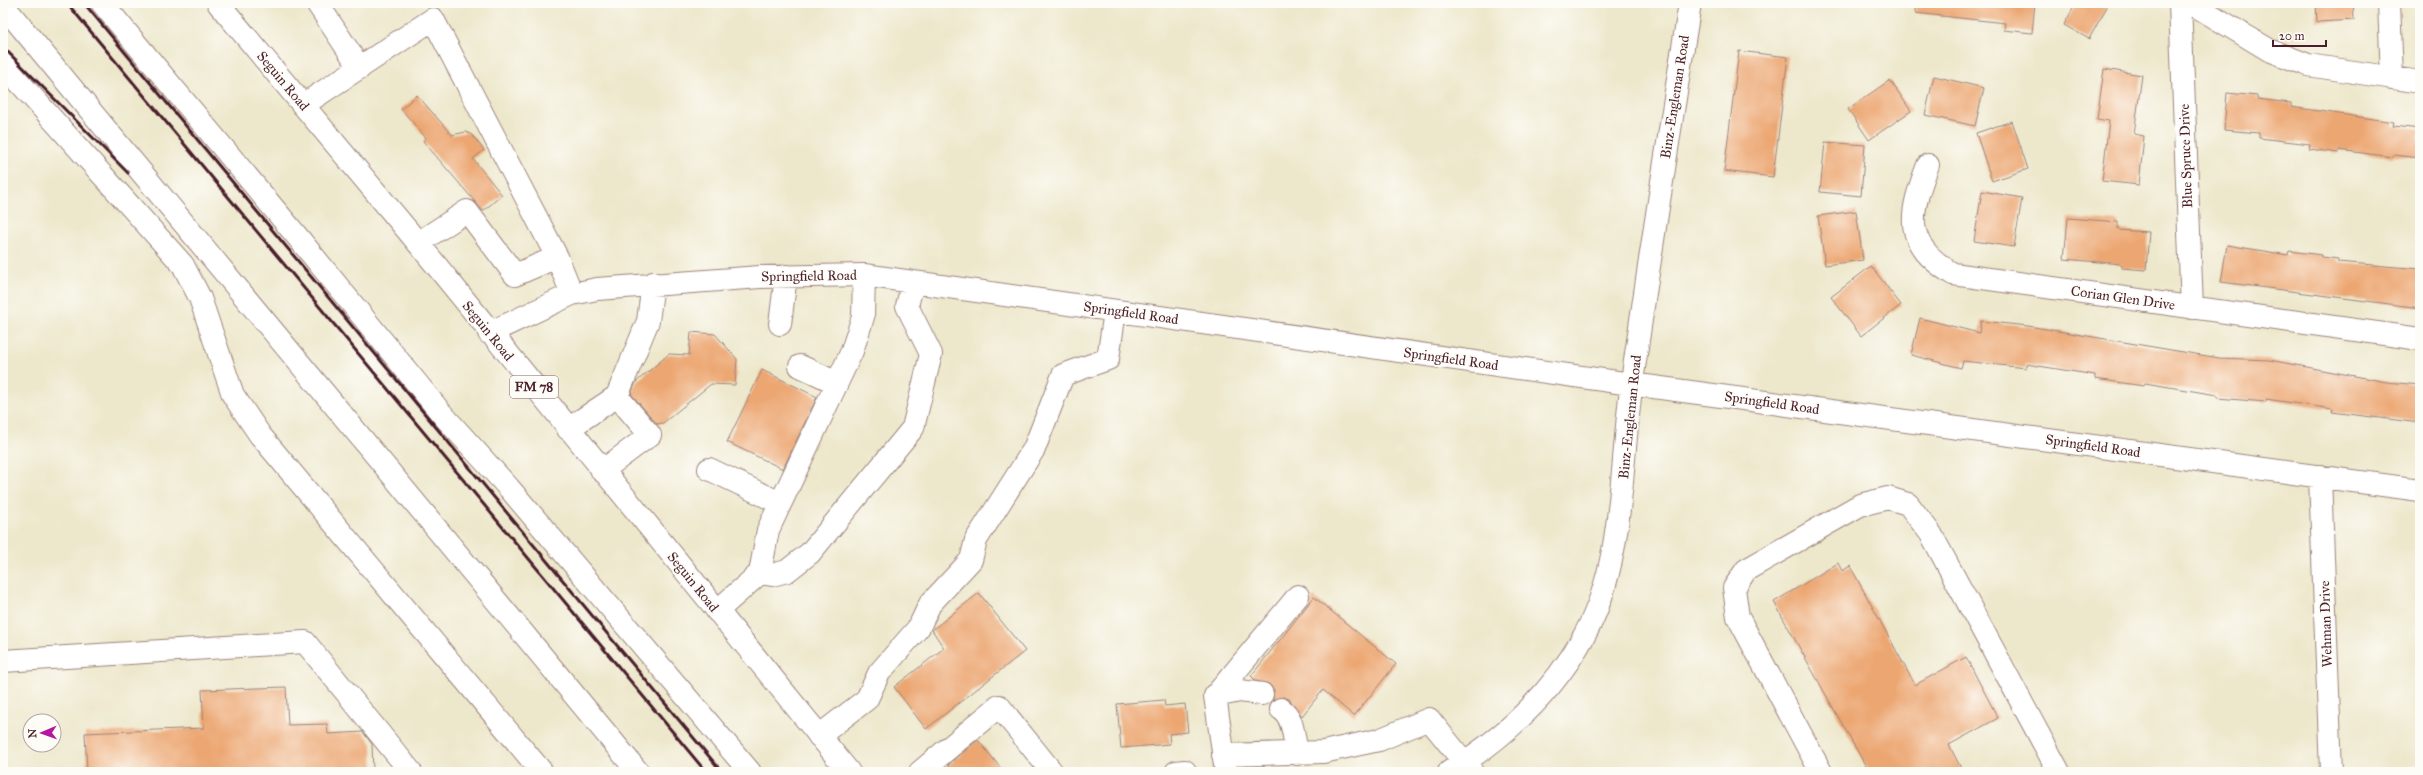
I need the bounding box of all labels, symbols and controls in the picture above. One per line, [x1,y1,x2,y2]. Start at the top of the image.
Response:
scale bar [2273,22,2326,48]
text: 20 m [2279,29,2305,43]
street label: Binz-Engleman Road [1657,34,1693,160]
street label: Seguin Road [253,48,313,114]
street label: Blue Spruce Drive [2176,103,2196,208]
street label: Springfield Road [761,267,857,285]
street label: Corian Glen Drive [2070,282,2176,314]
street label: Seguin Road [459,298,517,364]
street label: Springfield Road [1082,298,1180,328]
street label: Springfield Road [1402,344,1500,374]
street label: Binz-Engleman Road [1615,354,1645,480]
road number: FM 78 [510,376,558,398]
street label: Springfield Road [1723,388,1821,418]
street label: Springfield Road [2044,431,2142,461]
street label: Seguin Road [664,549,722,615]
street label: Wehman Drive [2316,580,2336,668]
north arrow [22,713,62,753]
text: N [26,728,39,738]

